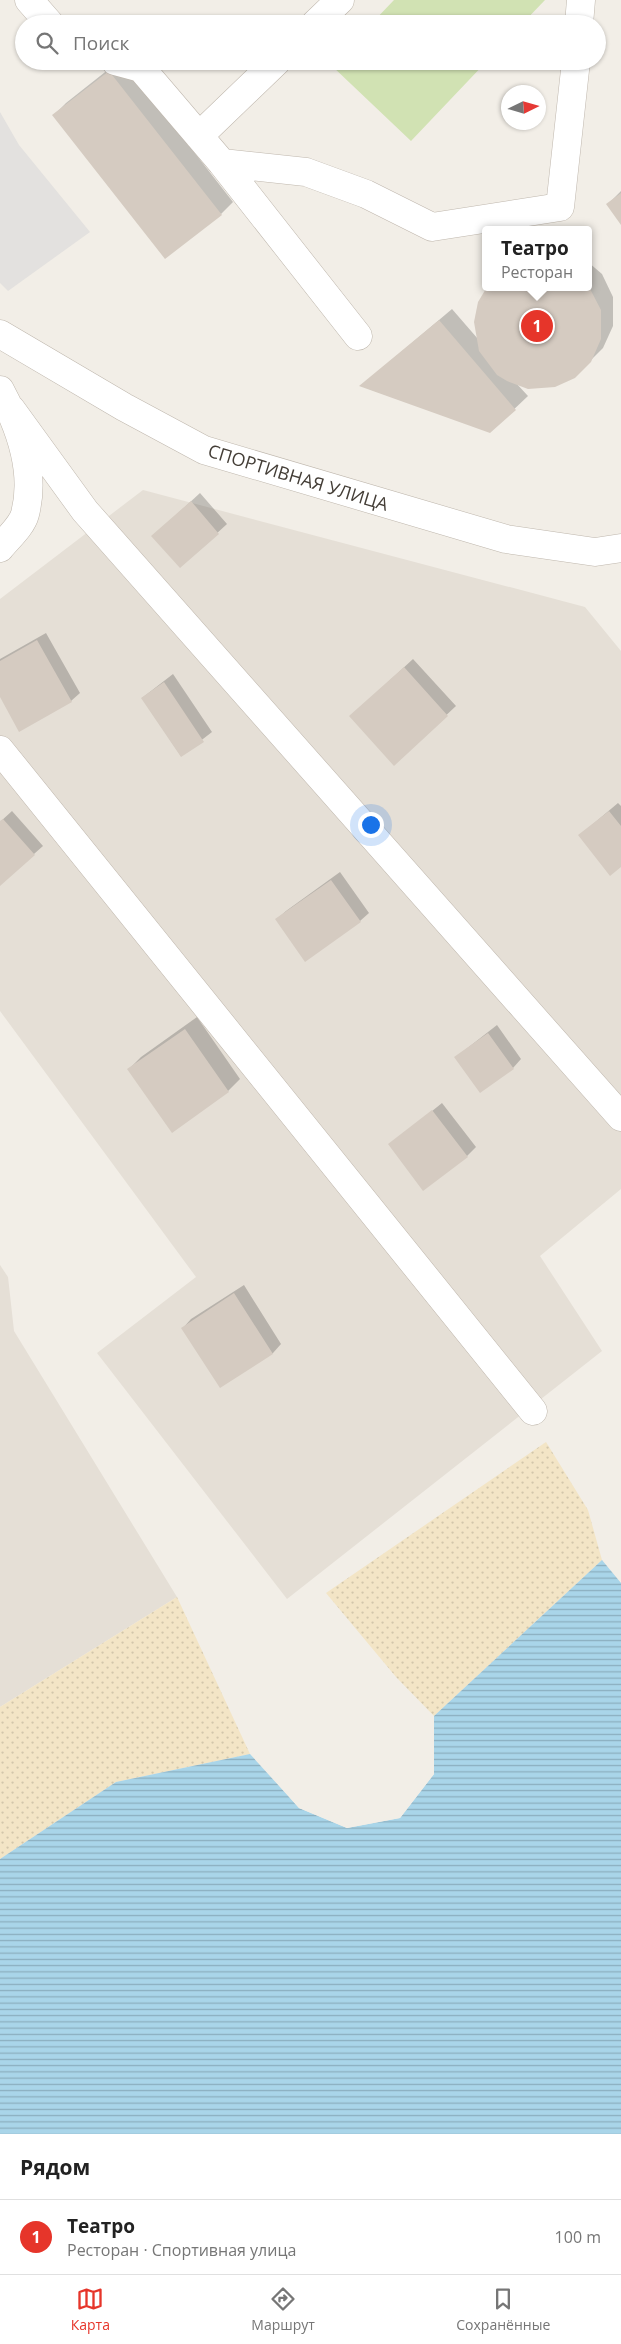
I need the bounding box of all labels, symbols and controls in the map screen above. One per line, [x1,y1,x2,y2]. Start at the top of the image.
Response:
search box [15,15,606,70]
icon: search [33,29,61,57]
text: Поиск [73,30,129,56]
north arrow [501,85,546,130]
popup [482,226,592,291]
text: Театро [501,235,569,261]
text: Ресторан [501,261,573,283]
pin: 1 [521,307,553,345]
street label: СПОРТИВНАЯ УЛИЦА [205,438,392,516]
your location [358,812,384,838]
text: Рядом [20,2153,90,2181]
text: Театро [67,2213,135,2239]
text: 1 [31,2226,41,2248]
text: 100 m [555,2226,601,2248]
text: Ресторан · Спортивная улица [67,2239,296,2261]
tab: Карта [71,2285,110,2334]
tab: Маршрут [251,2285,315,2334]
tab: Сохранённые [456,2285,550,2334]

